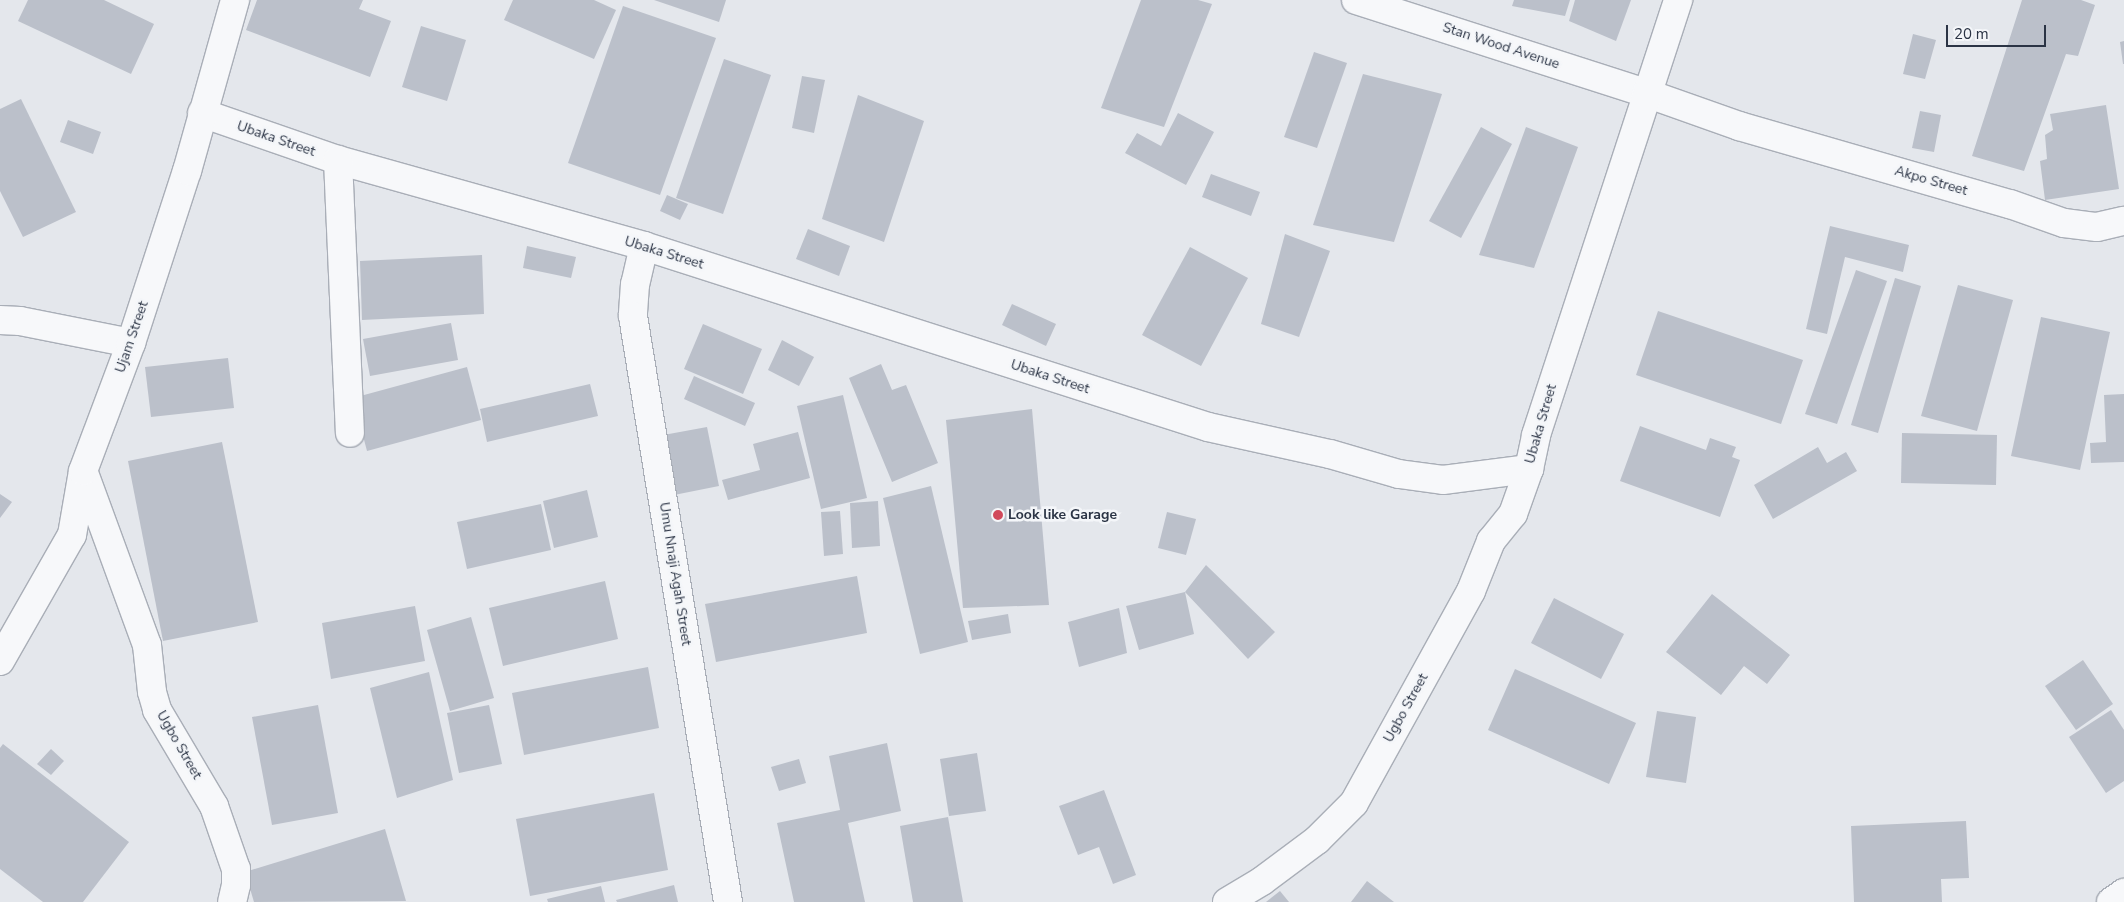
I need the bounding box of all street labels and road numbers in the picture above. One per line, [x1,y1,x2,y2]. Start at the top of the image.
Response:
street label: Stan Wood Avenue [1440,19,1562,73]
street label: Ubaka Street [235,118,317,160]
street label: Akpo Street [1893,163,1969,199]
street label: Ubaka Street [622,233,706,273]
street label: Ujam Street [112,299,152,375]
street label: Ubaka Street [1008,356,1092,398]
street label: Ubaka Street [1522,382,1560,466]
street label: Umu Nnaji Agah Street [655,501,695,647]
street label: Ugbo Street [1380,671,1432,745]
street label: Ugbo Street [153,708,205,782]

